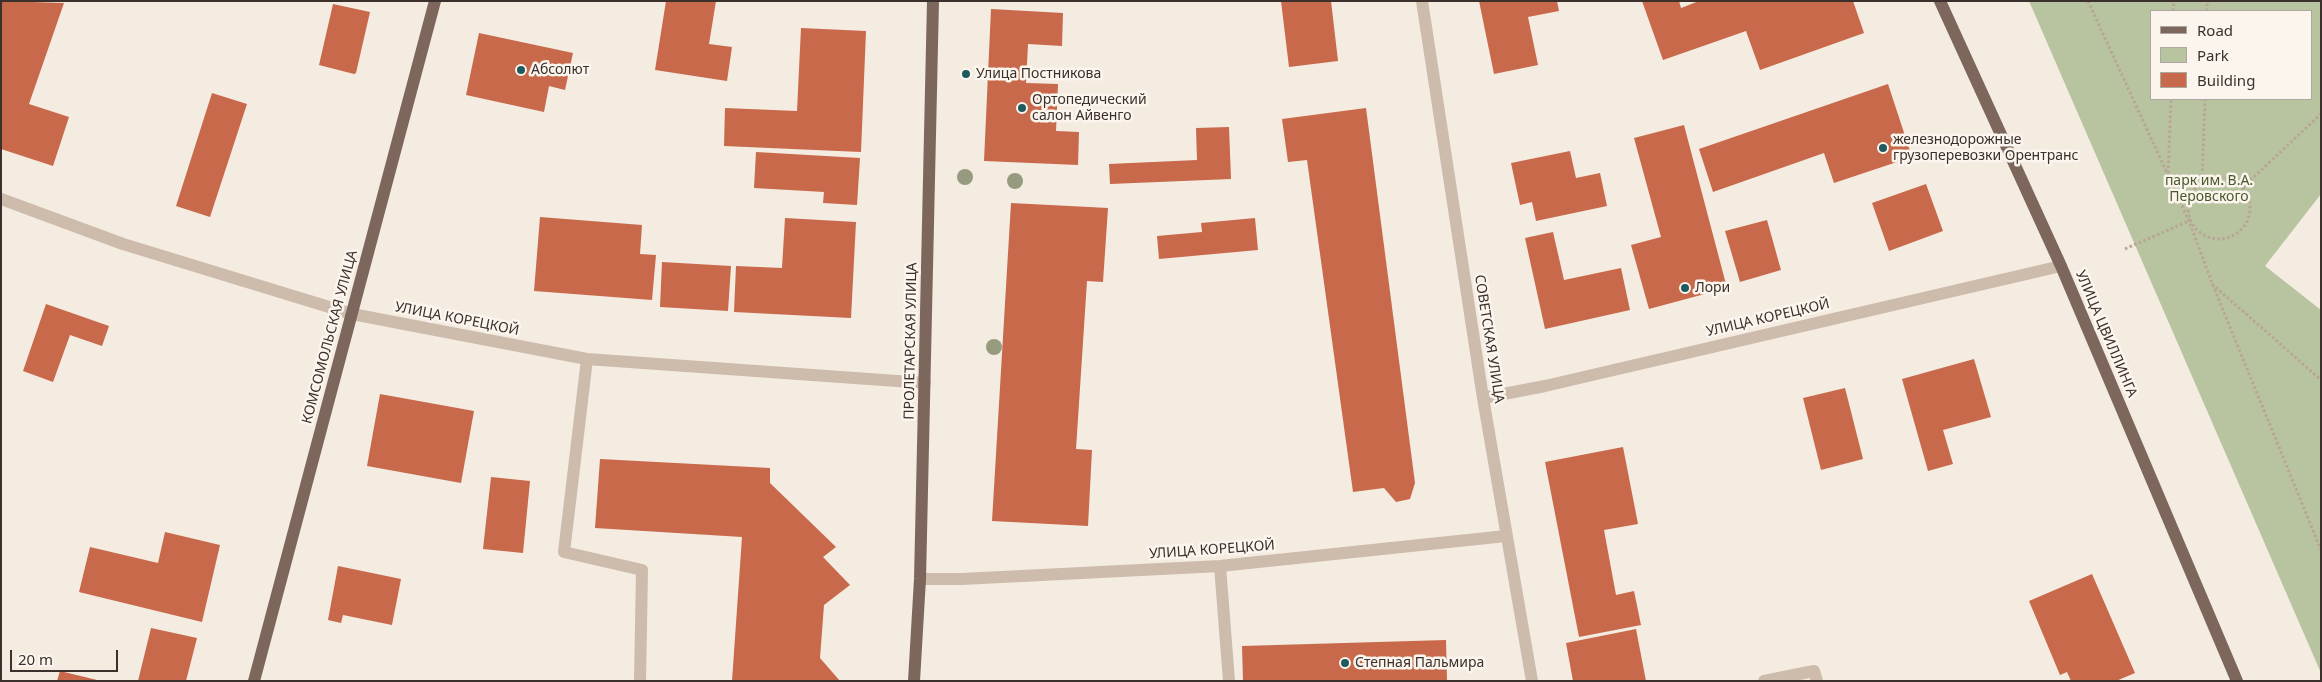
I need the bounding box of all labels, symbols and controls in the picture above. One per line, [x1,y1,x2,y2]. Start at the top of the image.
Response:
legend [2150,10,2312,100]
text: Road [2197,20,2233,40]
text: Park [2197,45,2229,65]
place label: Абсолют [531,62,589,78]
marker: Абсолют [515,64,527,76]
place label: Улица Постникова [976,66,1101,82]
marker: Улица Постникова [960,68,972,80]
text: Building [2197,70,2255,90]
place label: Ортопедический салон Айвенго [1032,92,1147,124]
marker: Ортопедический салон Айвенго [1016,102,1028,114]
place label: железнодорожные грузоперевозки Орентранс [1893,132,2079,164]
marker: железнодорожные грузоперевозки Орентранс [1877,142,1889,154]
park label: парк им. В.А. Перовского [2165,173,2253,206]
street label: КОМСОМОЛЬСКАЯ УЛИЦА [299,248,361,426]
street label: ПРОЛЕТАРСКАЯ УЛИЦА [901,262,921,420]
street label: УЛИЦА ЦВИЛЛИНГА [2072,268,2140,400]
street label: СОВЕТСКАЯ УЛИЦА [1471,274,1507,404]
place label: Лори [1695,280,1730,296]
marker: Лори [1679,282,1691,294]
street label: УЛИЦА КОРЕЦКОЙ [1705,296,1831,340]
street label: УЛИЦА КОРЕЦКОЙ [394,299,520,339]
street label: УЛИЦА КОРЕЦКОЙ [1149,537,1275,563]
scale bar [12,640,120,672]
text: 20 m [18,649,53,669]
place label: Степная Пальмира [1355,655,1484,671]
marker: Степная Пальмира [1339,657,1351,669]

